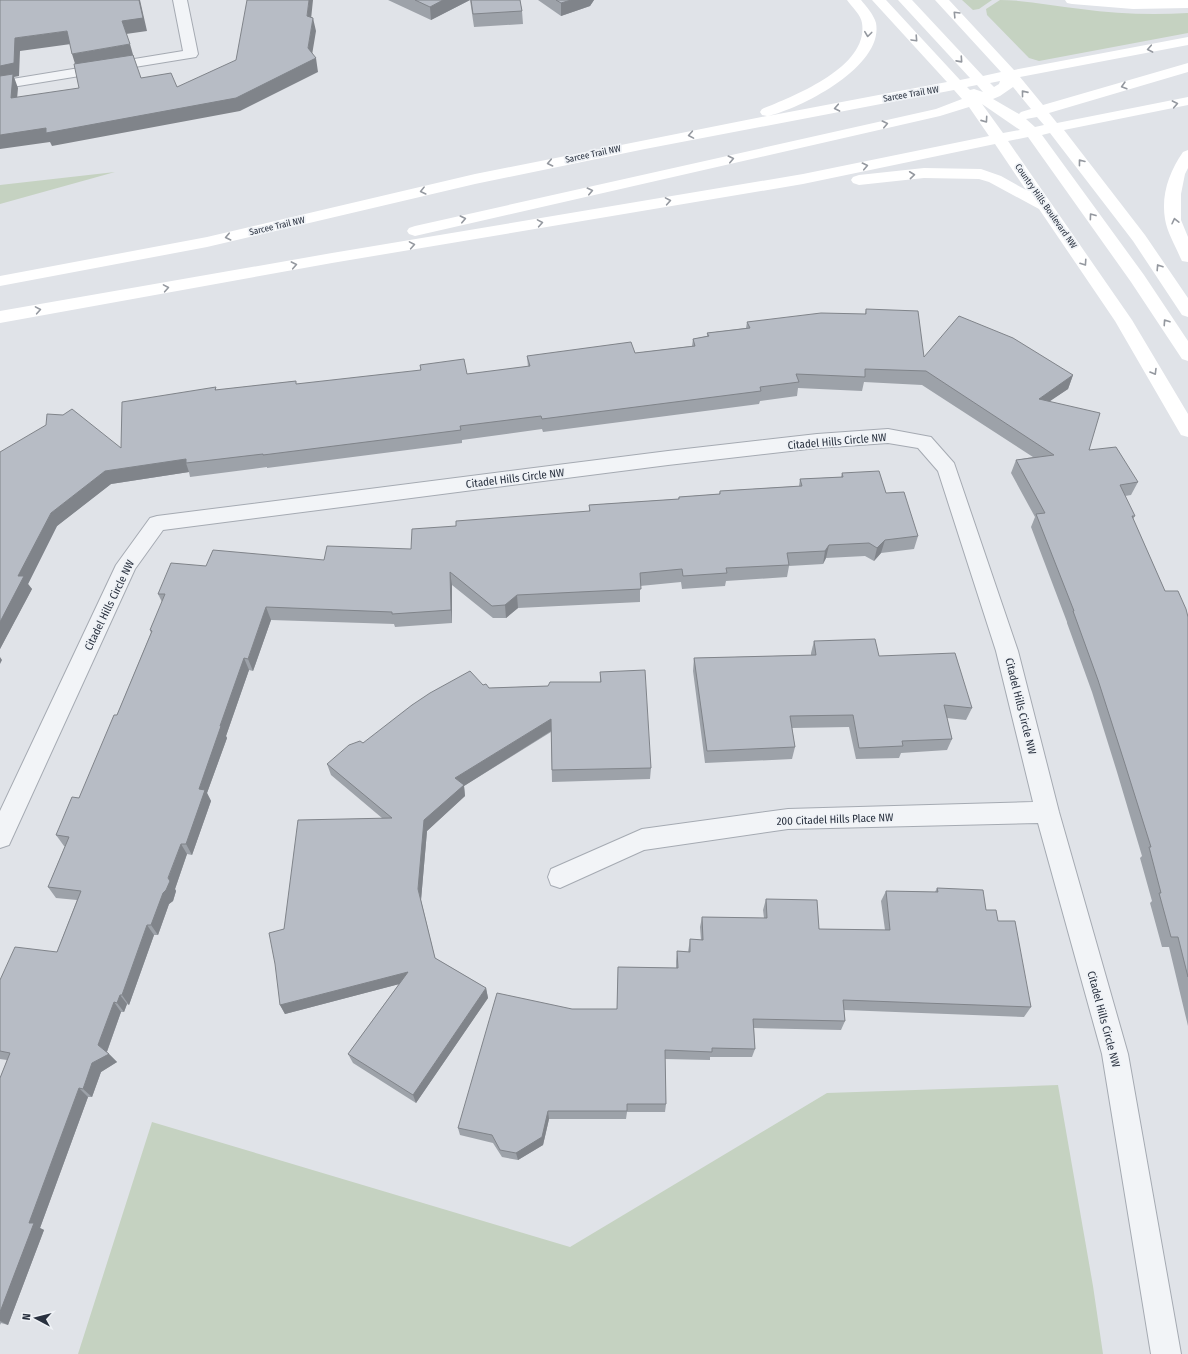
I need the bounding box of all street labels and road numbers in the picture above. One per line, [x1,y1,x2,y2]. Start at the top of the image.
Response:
street label: Sarcee Trail NW [882,84,940,104]
street label: Sarcee Trail NW [564,143,622,165]
street label: Country Hills Boulevard NW [1013,162,1079,250]
street label: Sarcee Trail NW [248,215,306,237]
street label: Citadel Hills Circle NW [787,431,887,452]
street label: Citadel Hills Circle NW [465,466,565,491]
street label: Citadel Hills Circle NW [82,558,137,653]
street label: Citadel Hills Circle NW [1002,657,1039,756]
street label: 200 Citadel Hills Place NW [776,811,894,828]
street label: Citadel Hills Circle NW [1084,970,1123,1069]

